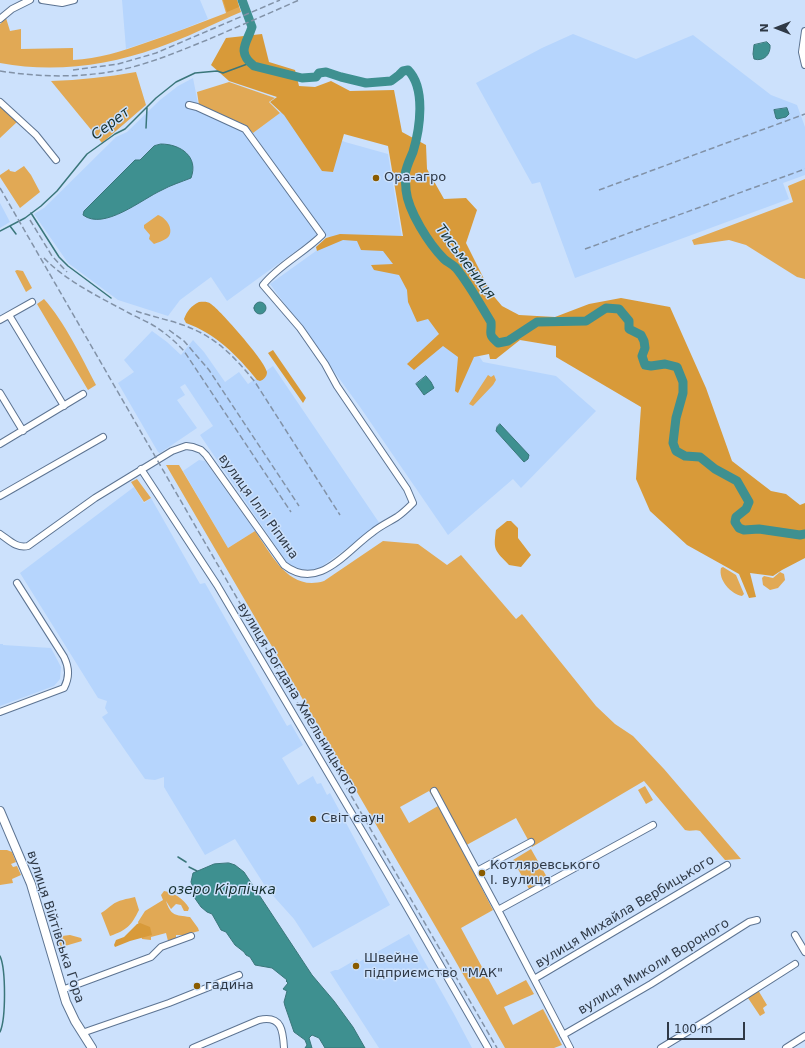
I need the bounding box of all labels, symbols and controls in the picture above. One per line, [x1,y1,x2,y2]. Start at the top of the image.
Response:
north arrow [757,8,797,48]
text: N [758,23,771,33]
water label: Серет [88,104,134,144]
place label: Ора-агро [384,170,446,186]
marker: Ора-агро [371,173,381,183]
water label: Тисьмениця [432,221,498,303]
street label: вулиця Іллі Ріпина [215,451,301,563]
street label: вулиця Богдана Хмельницького [233,600,361,798]
place label: Світ саун [321,811,384,827]
marker: Світ саун [308,814,318,824]
street label: вулиця Війтівська Гора [23,849,87,1005]
street label: вулиця Михайла Вербицького [533,852,717,972]
place label: Котляревського І. вулиця [490,858,600,889]
marker: Котляревського І. вулиця [477,868,487,878]
water label: озеро Кірпічка [168,882,276,898]
street label: вулиця Миколи Вороного [576,916,732,1018]
place label: Швейне підприємство "МАК" [364,951,503,982]
marker: Швейне підприємство "МАК" [351,961,361,971]
place label: гадина [205,978,254,994]
marker: гадина [192,981,202,991]
scale bar [669,1014,747,1040]
text: 100 m [674,1022,712,1036]

